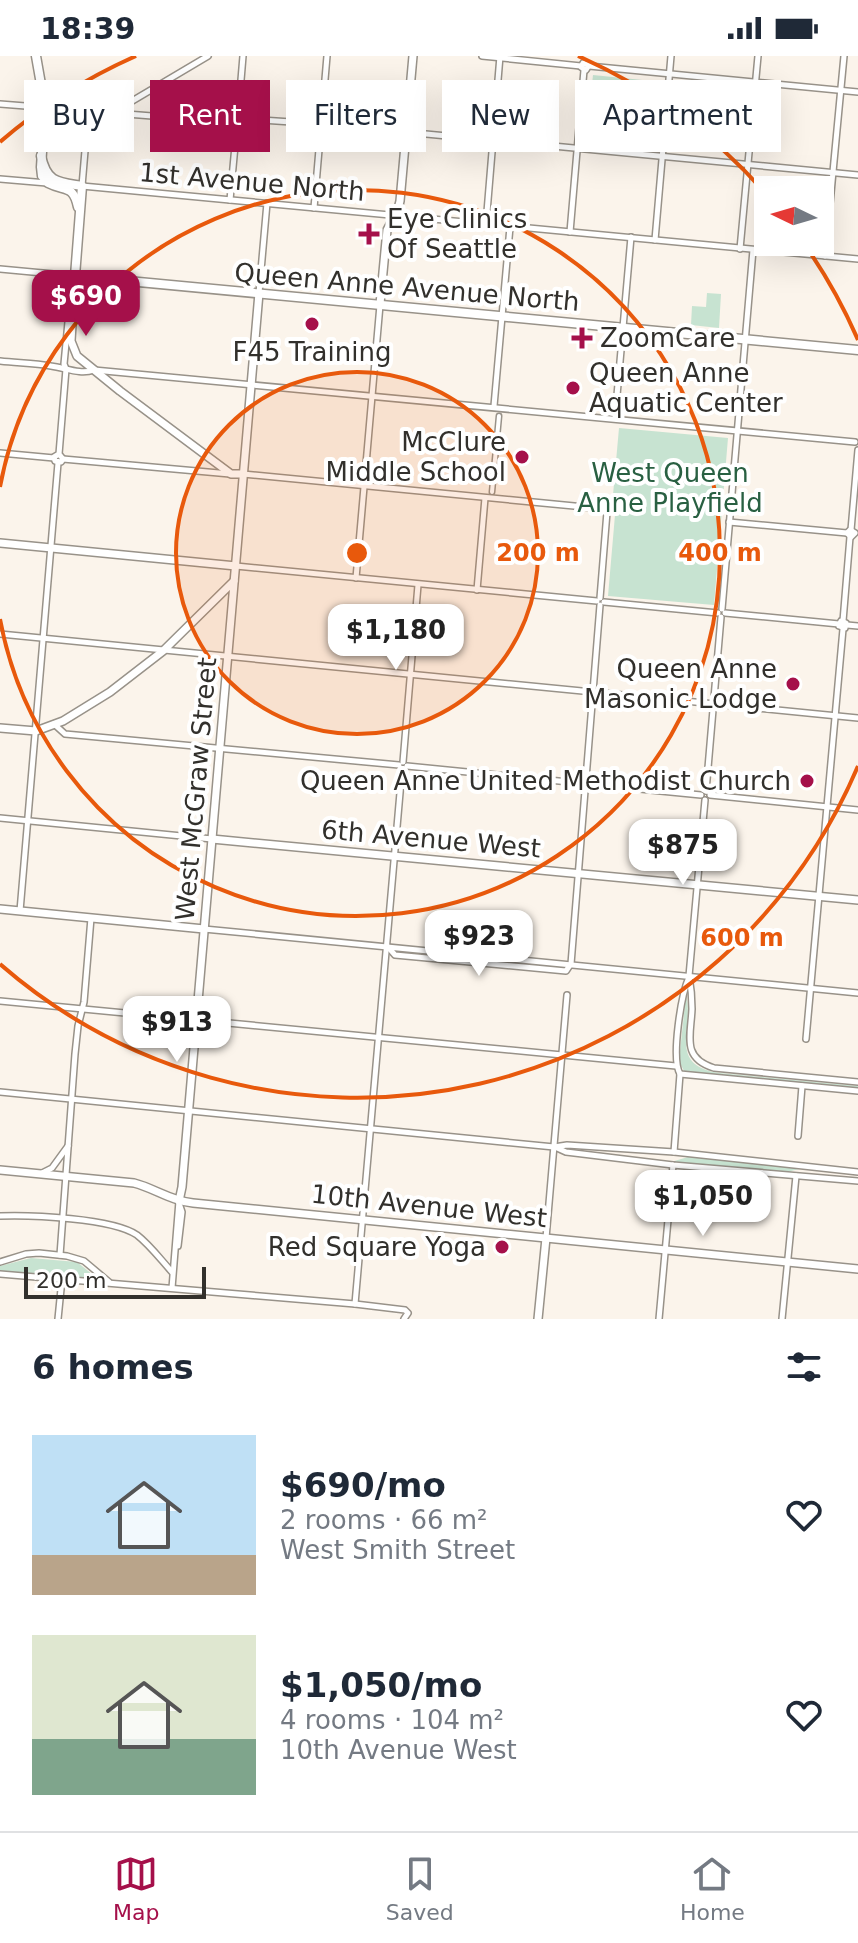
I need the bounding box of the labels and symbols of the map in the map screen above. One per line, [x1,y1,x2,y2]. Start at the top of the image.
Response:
street label: 1st Avenue North [138,157,366,207]
north arrow [754,176,834,256]
place label: Eye Clinics Of Seattle [387,204,527,264]
marker: Eye Clinics Of Seattle [358,223,380,245]
street label: Queen Anne Avenue North [233,257,581,317]
pin: $690 [39,270,133,338]
marker: F45 Training [303,315,321,333]
place label: ZoomCare [600,323,735,353]
marker: ZoomCare [571,327,593,349]
place label: F45 Training [233,337,391,367]
place label: Queen Anne Aquatic Center [589,358,783,418]
marker: Queen Anne Aquatic Center [564,379,582,397]
place label: McClure Middle School [326,427,506,487]
marker: McClure Middle School [513,448,531,466]
park label: West Queen Anne Playfield [577,458,763,518]
centre of rings [343,539,371,567]
text: 200 m [496,539,580,567]
text: 400 m [678,539,762,567]
pin: $1,180 [331,604,461,672]
place label: Queen Anne Masonic Lodge [584,654,777,714]
street label: West McGraw Street [170,656,222,922]
marker: Queen Anne Masonic Lodge [784,675,802,693]
place label: Queen Anne United Methodist Church [300,766,791,796]
marker: Queen Anne United Methodist Church [798,772,816,790]
street label: 6th Avenue West [320,814,542,864]
pin: $875 [636,819,730,887]
pin: $923 [432,910,526,978]
text: 600 m [700,924,784,952]
pin: $913 [130,996,224,1064]
pin: $1,050 [638,1170,768,1238]
street label: 10th Avenue West [310,1179,548,1233]
place label: Red Square Yoga [268,1232,486,1262]
marker: Red Square Yoga [493,1238,511,1256]
scale bar [24,1263,206,1299]

